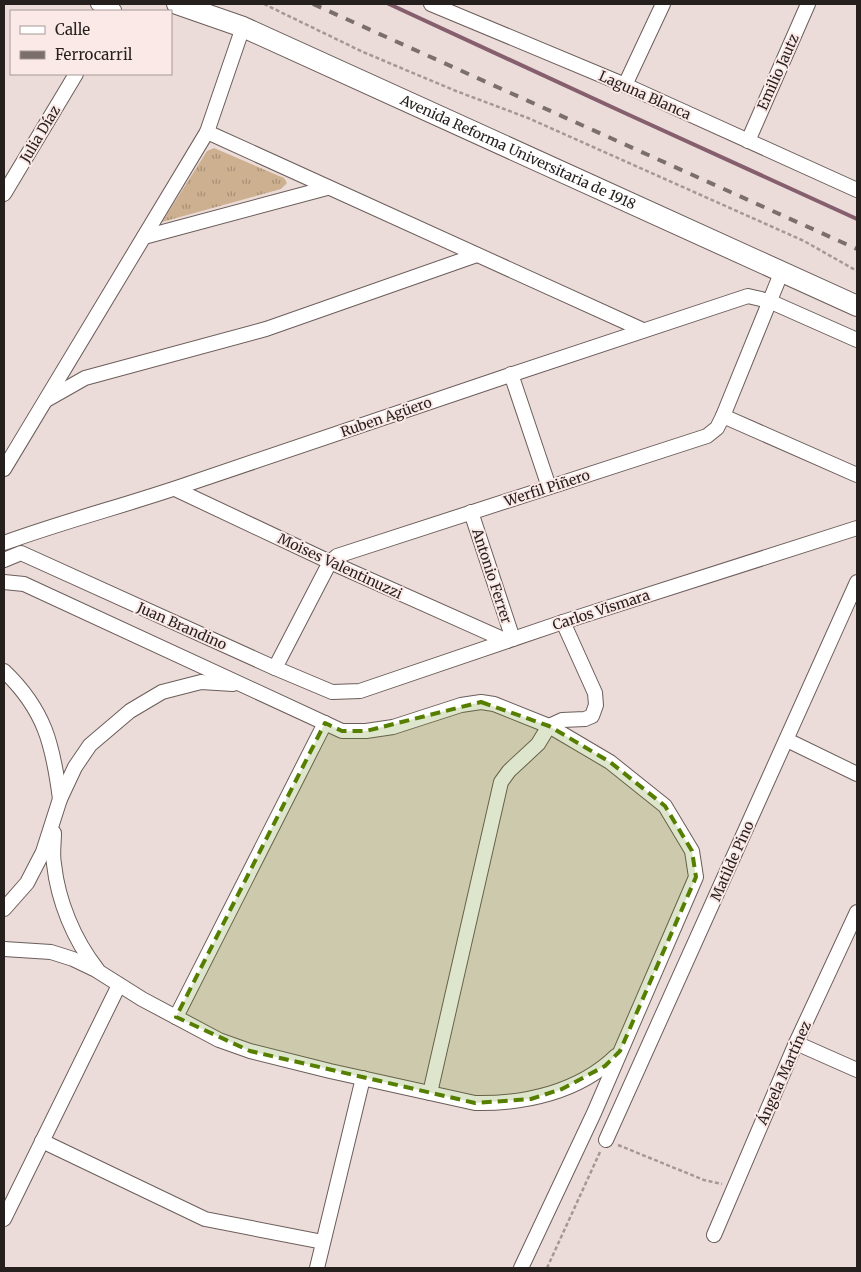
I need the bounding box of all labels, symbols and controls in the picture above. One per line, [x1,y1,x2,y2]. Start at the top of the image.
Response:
legend [10,10,172,75]
text: Calle [55,20,90,39]
street label: Emilio Jautz [753,31,803,113]
text: Ferrocarril [55,45,133,64]
street label: Laguna Blanca [596,67,694,124]
street label: Avenida Reforma Universitaria de 1918 [397,90,639,213]
street label: Julia Díaz [15,102,64,167]
street label: Ruben Agüero [338,393,434,441]
street label: Werfil Piñero [501,466,592,511]
street label: Antonio Ferrer [468,525,516,626]
street label: Moises Valentinuzzi [275,529,406,603]
street label: Carlos Vismara [550,586,652,634]
street label: Juan Brandino [133,598,230,654]
street label: Matilde Pino [706,818,758,904]
street label: Ángela Martínez [753,1018,815,1129]

